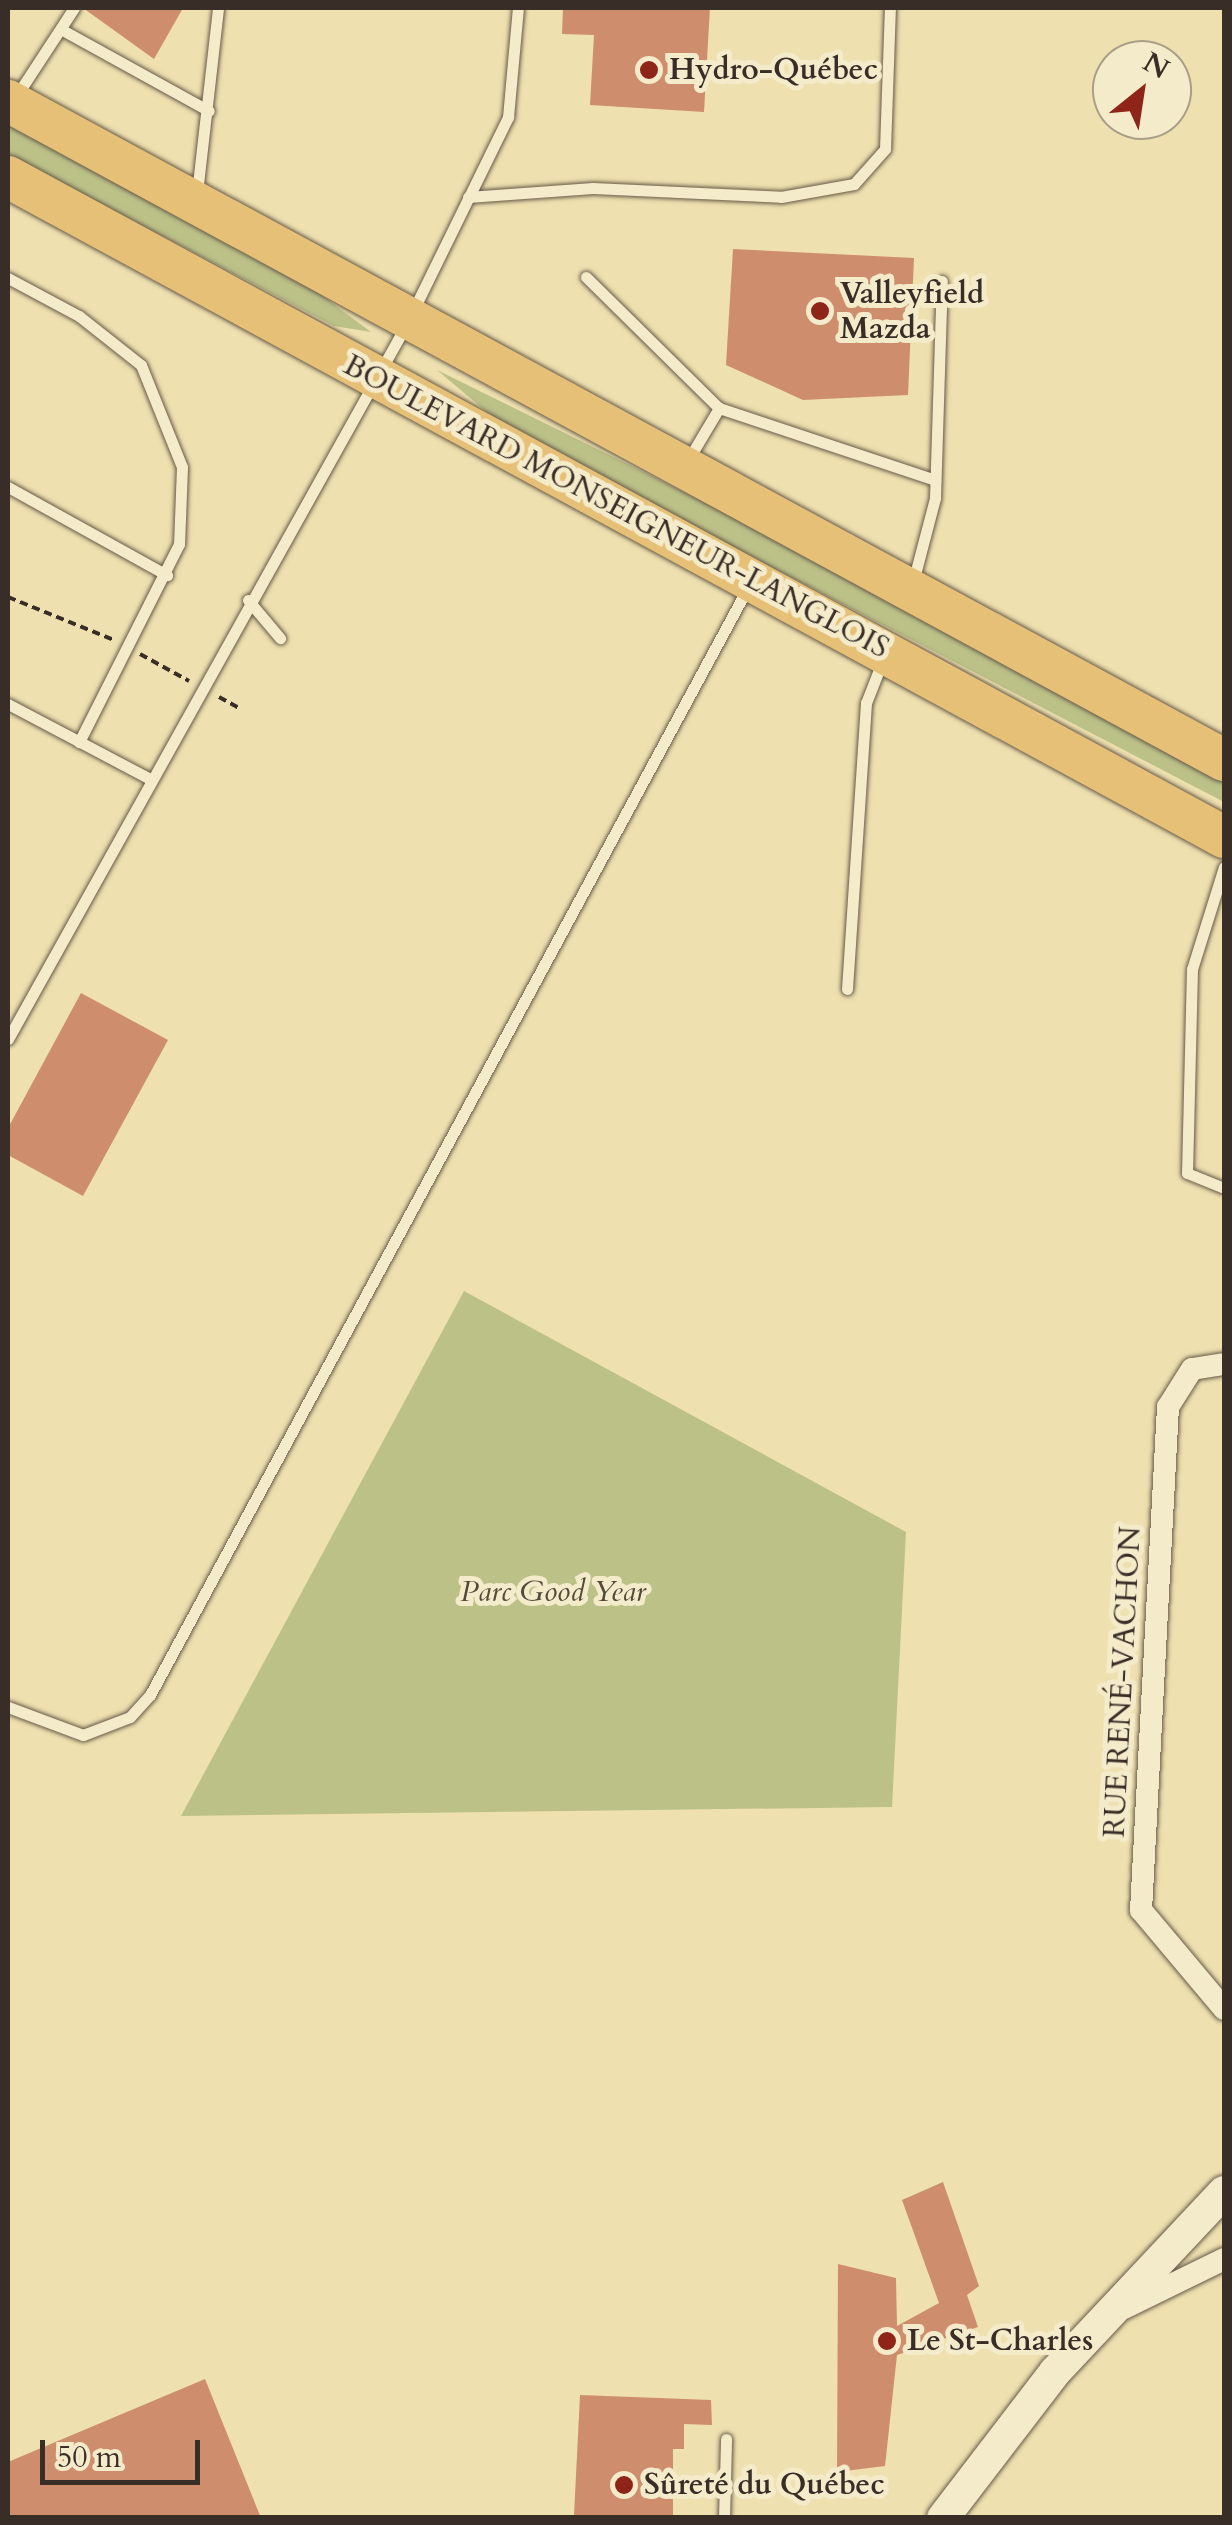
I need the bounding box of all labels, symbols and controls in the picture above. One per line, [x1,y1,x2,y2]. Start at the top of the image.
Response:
north arrow [1092,40,1192,140]
text: N [1136,43,1176,88]
place label: Hydro-Québec [669,52,878,88]
marker: Hydro-Québec [638,59,660,81]
place label: Valleyfield Mazda [840,276,984,346]
marker: Valleyfield Mazda [809,300,831,322]
street label: BOULEVARD MONSEIGNEUR-LANGLOIS [337,347,895,667]
street label: RUE RENÉ-VACHON [1097,1525,1149,1839]
park label: Parc Good Year [460,1574,646,1610]
place label: Le St-Charles [907,2323,1093,2359]
marker: Le St-Charles [876,2330,898,2352]
scale bar [45,2420,205,2482]
text: 50 m [57,2437,121,2478]
place label: Sûreté du Québec [644,2467,885,2503]
marker: Sûreté du Québec [613,2474,635,2496]

